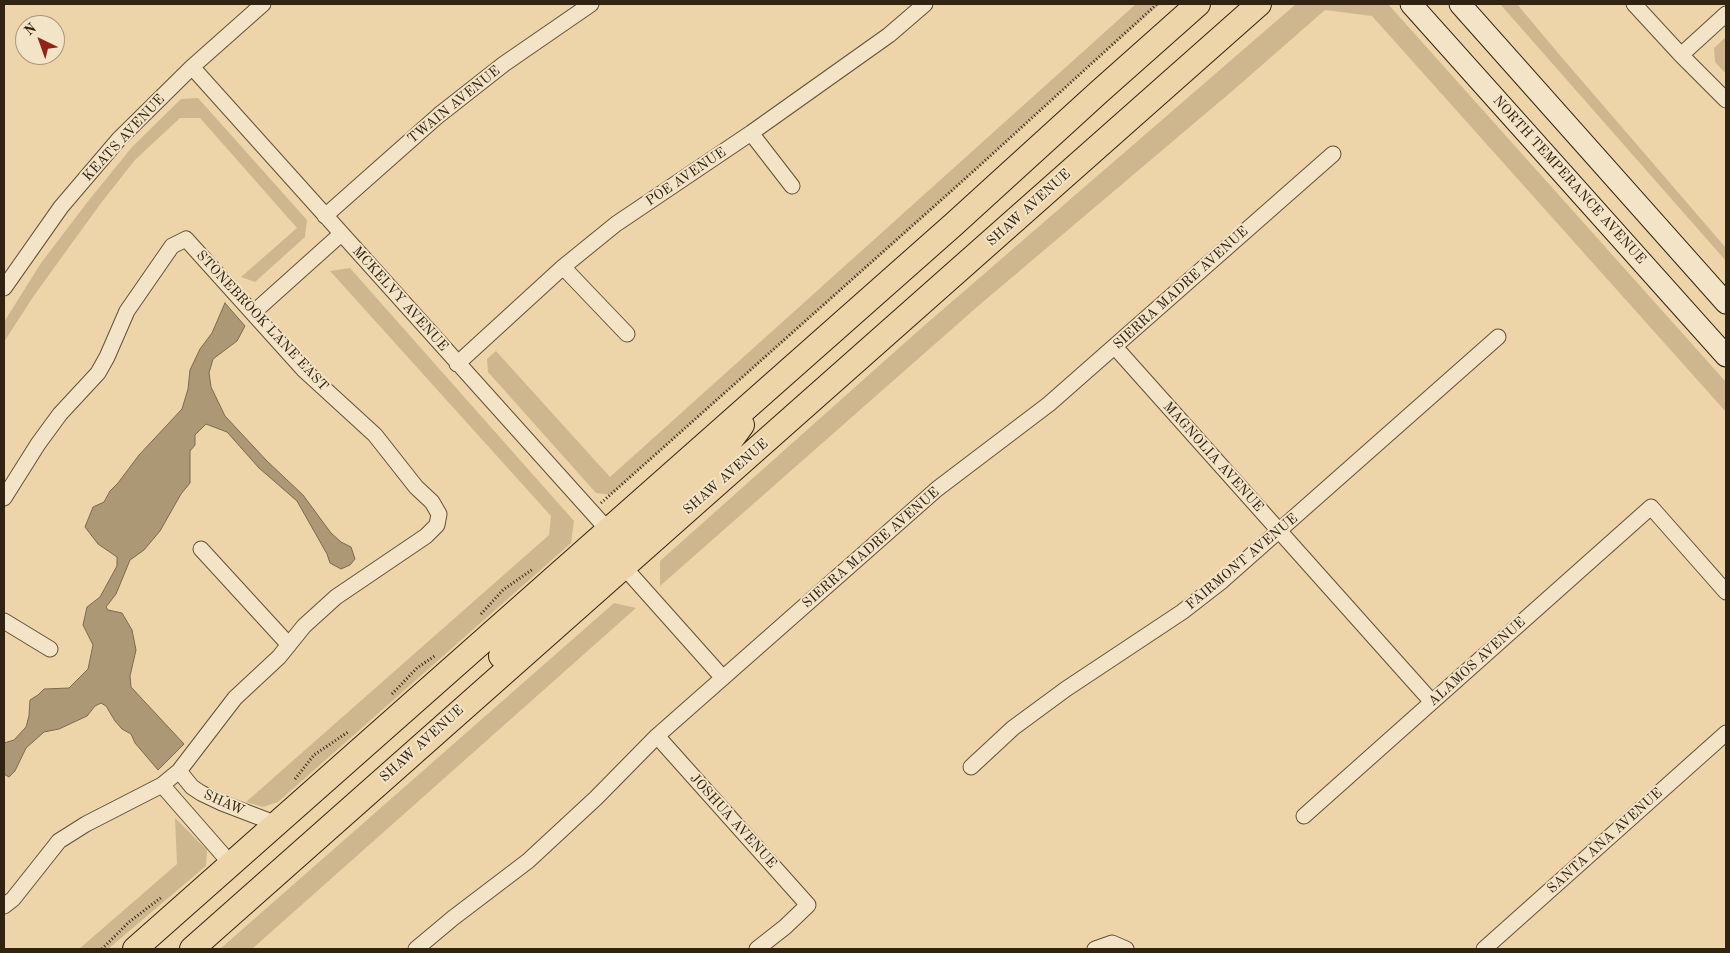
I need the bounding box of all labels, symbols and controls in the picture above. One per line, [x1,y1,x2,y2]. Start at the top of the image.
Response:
north arrow [15,15,65,65]
text: N [22,21,39,38]
street label: TWAIN AVENUE [404,63,504,147]
street label: KEATS AVENUE [79,91,169,185]
street label: NORTH TEMPERANCE AVENUE [1489,92,1649,268]
street label: POE AVENUE [643,144,729,210]
street label: SHAW AVENUE [984,166,1074,250]
street label: SIERRA MADRE AVENUE [1110,223,1252,353]
street label: MCKELVY AVENUE [349,243,451,355]
street label: STONEBROOK LANE EAST [192,247,332,395]
street label: MAGNOLIA AVENUE [1159,399,1267,515]
street label: SHAW AVENUE [680,435,772,519]
street label: SIERRA MADRE AVENUE [799,484,943,612]
street label: FAIRMONT AVENUE [1183,510,1301,614]
street label: ALAMOS AVENUE [1425,614,1529,710]
street label: SHAW AVENUE [377,702,467,786]
street label: JOSHUA AVENUE [686,770,780,872]
street label: SANTA ANA AVENUE [1544,785,1666,897]
street label: SHAW [201,787,247,819]

